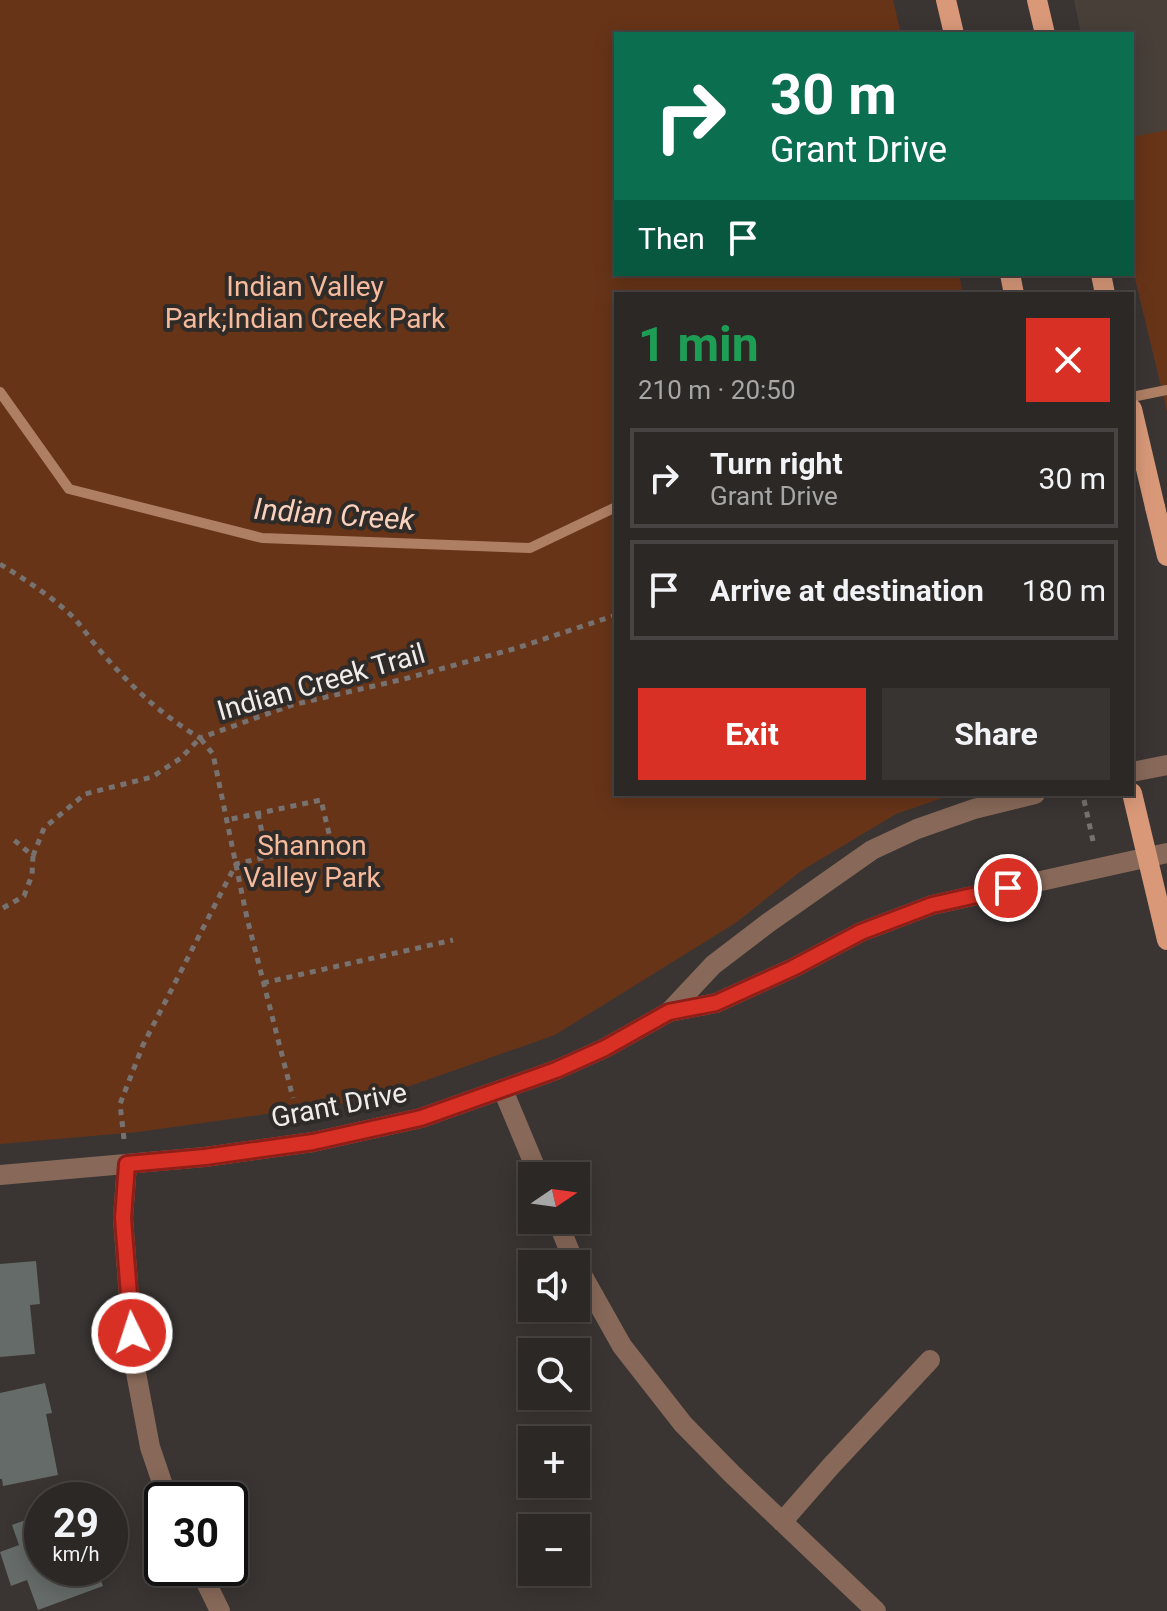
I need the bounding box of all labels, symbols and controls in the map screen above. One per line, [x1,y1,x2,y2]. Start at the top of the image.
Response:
text: 30 m [770,62,897,128]
icon: right [638,64,742,168]
text: Grant Drive [770,129,947,171]
icon: arrive [721,216,765,260]
text: Then [638,221,705,256]
park label: Indian Valley Park;Indian Creek Park [165,270,446,335]
text: 1 min [638,316,759,373]
button: close [1026,318,1110,402]
text: 210 m · 20:50 [638,375,796,405]
text: Turn right [710,446,843,481]
icon: right [642,456,686,500]
text: 30 m [1039,461,1106,496]
text: Grant Drive [710,481,838,511]
water label: Indian Creek [253,491,417,537]
icon: arrive [642,568,686,612]
text: Arrive at destination [710,573,984,608]
text: 180 m [1022,573,1106,608]
street label: Indian Creek Trail [213,637,429,727]
button: Exit [638,688,866,780]
button: Share [882,688,1110,780]
park label: Shannon Valley Park [243,829,381,894]
pin [974,854,1042,922]
icon: arrive [986,866,1030,910]
street label: Grant Drive [268,1076,410,1134]
north arrow [518,1162,590,1234]
map controls [518,1162,590,1586]
button: sound [518,1250,590,1322]
position arrow [90,1291,174,1375]
button: search [518,1338,590,1410]
button: + [518,1426,590,1498]
speed limit sign: 30 [144,1482,248,1586]
text: 29 [53,1500,99,1547]
button: − [518,1514,590,1586]
text: km/h [53,1542,99,1566]

